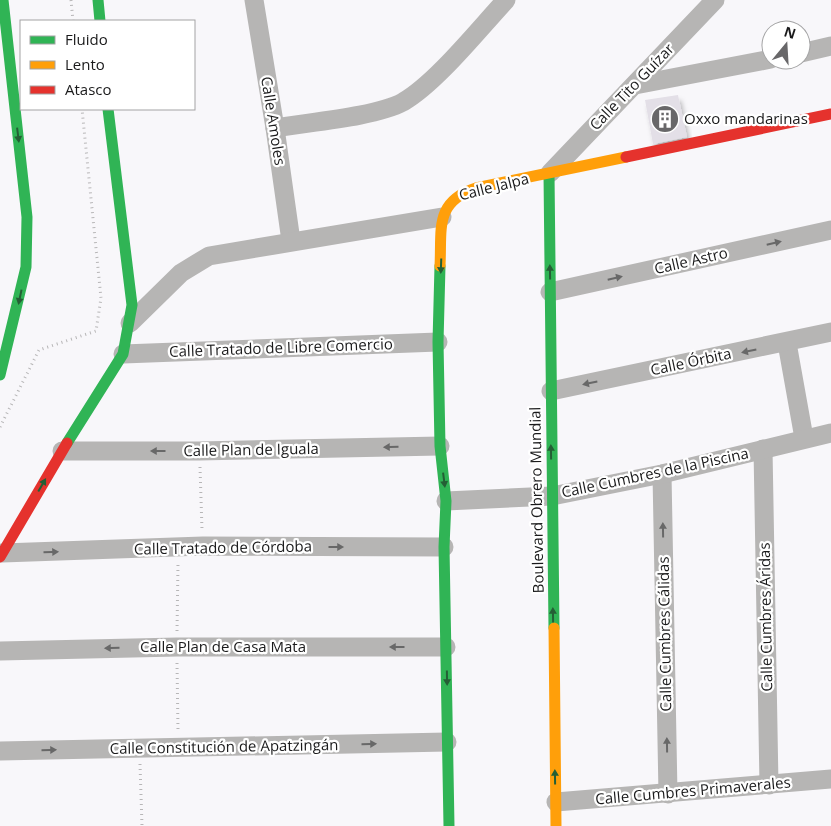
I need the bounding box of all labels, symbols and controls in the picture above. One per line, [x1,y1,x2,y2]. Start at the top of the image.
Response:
legend [20,20,195,110]
north arrow [761,20,811,70]
text: N [782,21,799,43]
text: Fluido [65,29,108,49]
street label: Calle Tito Guízar [585,39,678,134]
text: Lento [65,54,105,74]
street label: Calle Amoles [257,75,291,167]
text: Atasco [65,79,112,99]
building icon: Oxxo mandarinas [650,104,680,134]
place label: Oxxo mandarinas [684,108,808,128]
one-way arrow [14,128,22,144]
street label: Calle Jalpa [457,168,531,204]
one-way arrow [766,239,781,247]
street label: Calle Astro [652,242,729,278]
one-way arrow [436,258,444,274]
one-way arrow [546,264,554,280]
one-way arrow [607,274,623,282]
one-way arrow [16,289,24,304]
street label: Calle Tratado de Libre Comercio [169,333,393,361]
street label: Calle Órbita [649,343,733,379]
one-way arrow [741,347,757,355]
one-way arrow [582,379,598,387]
street label: Boulevard Obrero Mundial [524,407,548,593]
street label: Calle Plan de Iguala [183,438,319,460]
street label: Calle Cumbres de la Piscina [559,442,750,502]
one-way arrow [383,443,399,451]
one-way arrow [547,444,555,460]
one-way arrow [150,447,166,455]
one-way arrow [440,473,448,489]
one-way arrow [38,478,47,491]
one-way arrow [659,522,667,538]
street label: Calle Tratado de Córdoba [134,535,312,559]
street label: Calle Cumbres Áridas [754,542,776,692]
one-way arrow [328,543,344,551]
one-way arrow [43,547,59,555]
street label: Calle Cumbres Cálidas [653,556,675,712]
one-way arrow [549,607,557,623]
street label: Calle Plan de Casa Mata [140,636,306,656]
one-way arrow [389,643,405,651]
one-way arrow [104,644,120,652]
one-way arrow [443,670,451,686]
street label: Calle Constitución de Apatzingán [109,734,339,758]
one-way arrow [663,737,671,753]
one-way arrow [361,740,377,748]
one-way arrow [41,746,57,754]
one-way arrow [551,769,559,785]
street label: Calle Cumbres Primaverales [594,772,791,809]

